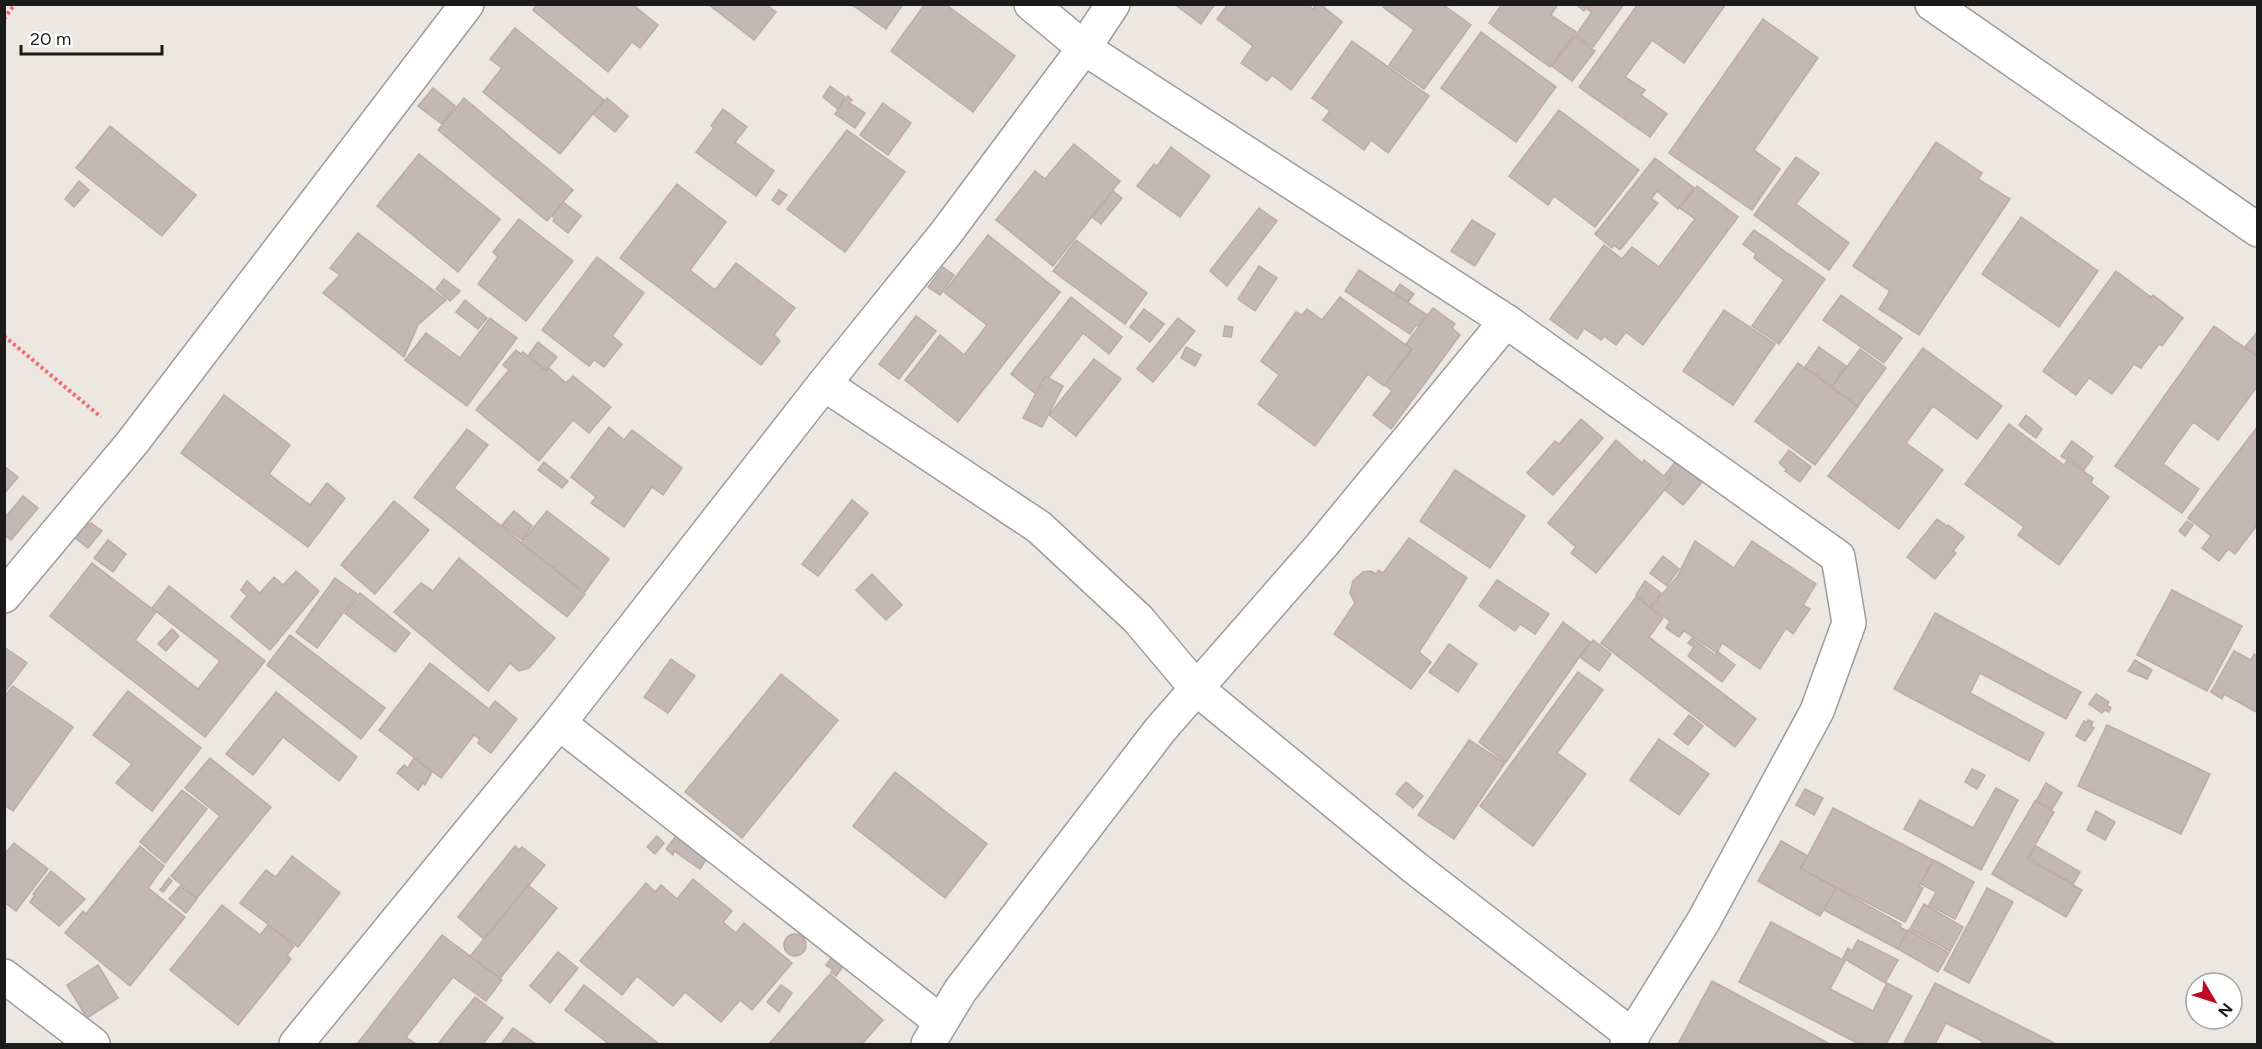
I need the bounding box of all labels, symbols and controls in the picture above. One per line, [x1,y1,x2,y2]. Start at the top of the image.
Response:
scale bar [21,18,162,56]
text: 20 m [30,28,71,50]
north arrow [2184,971,2244,1031]
text: N [2214,999,2237,1021]

